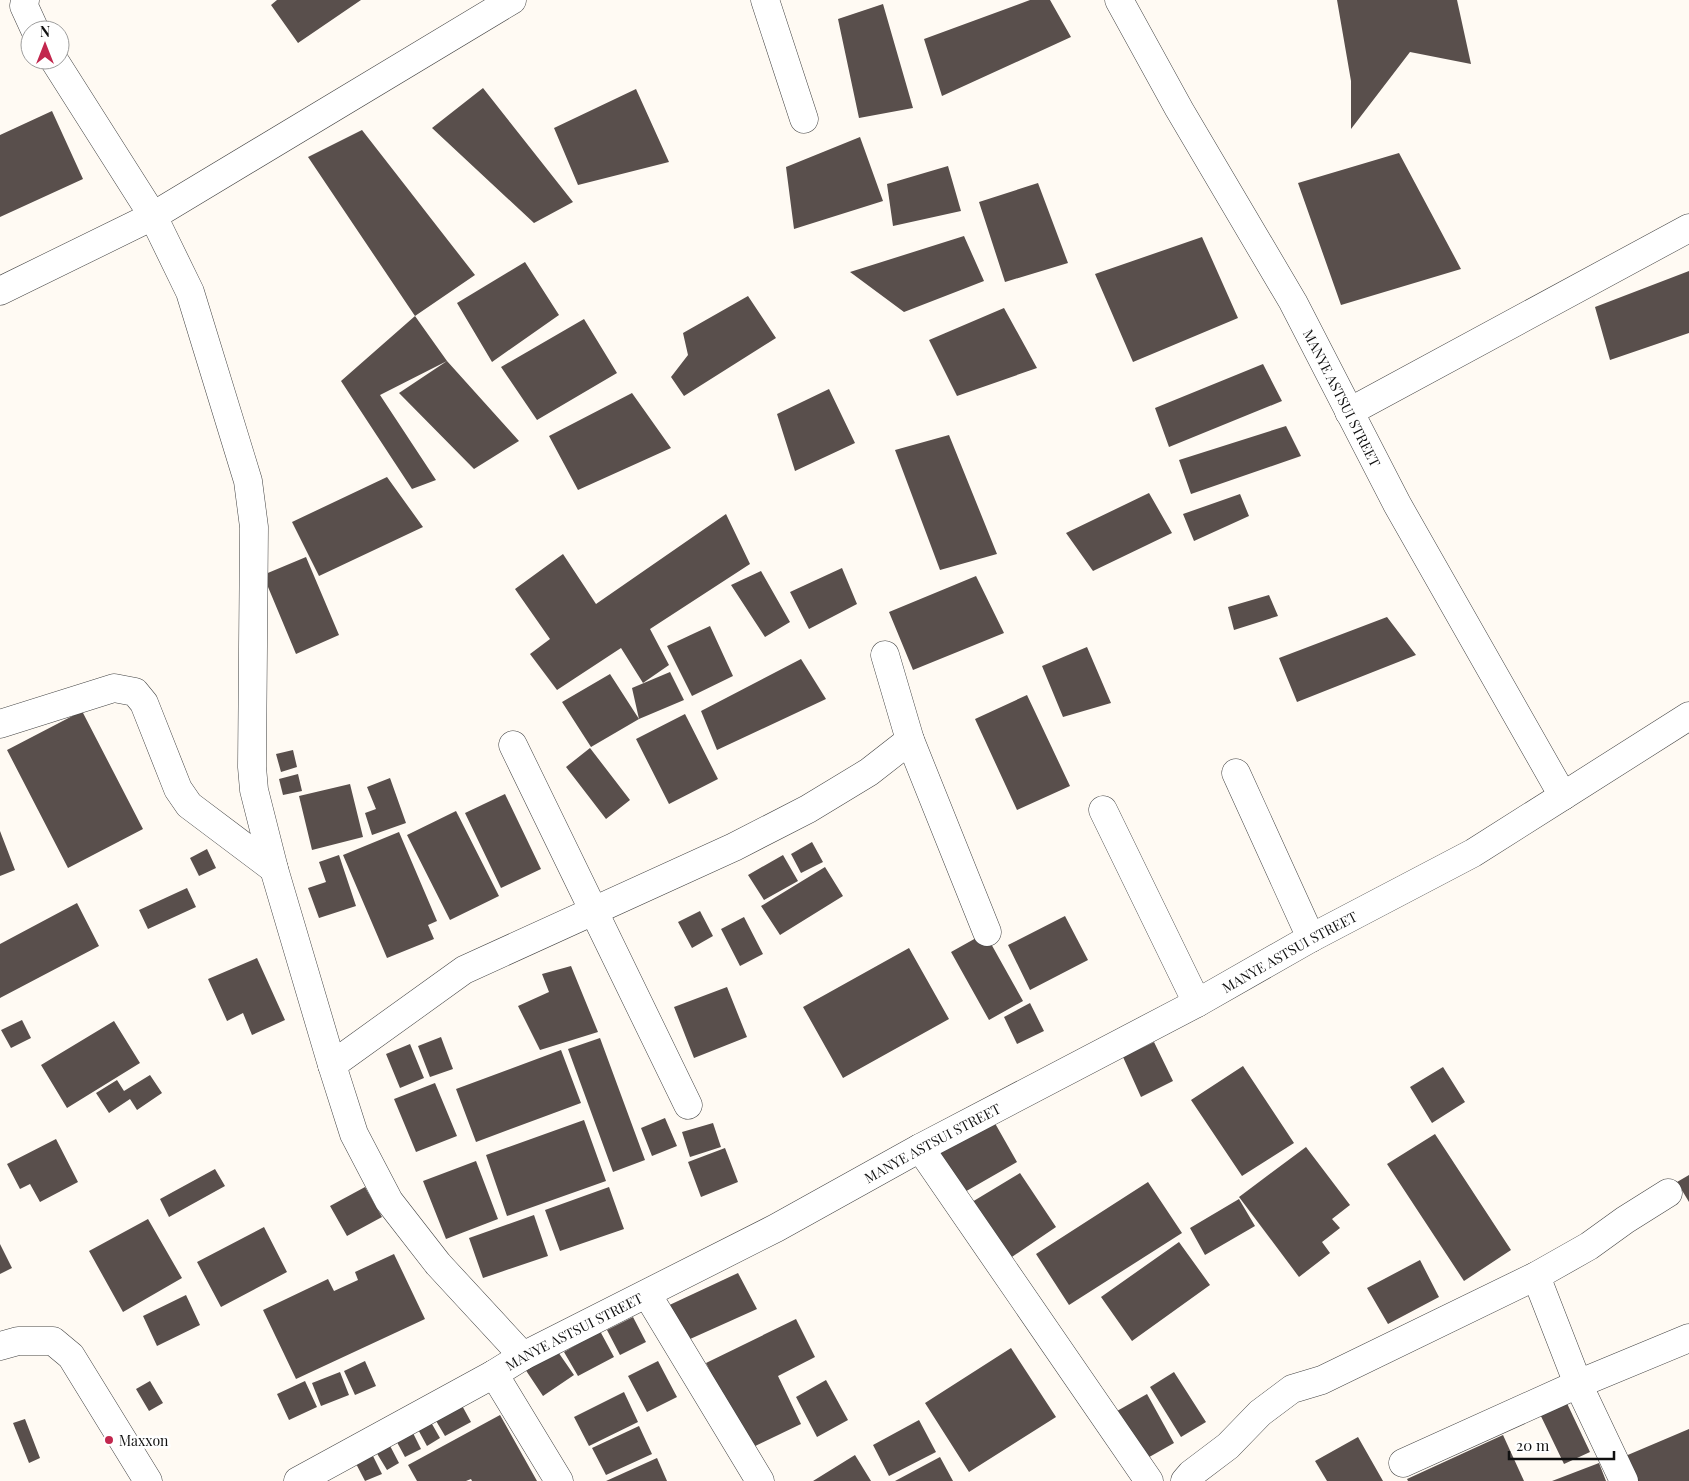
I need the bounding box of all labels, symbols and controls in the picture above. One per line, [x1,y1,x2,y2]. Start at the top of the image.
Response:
north arrow [20,20,70,70]
text: N [40,22,50,41]
street label: MANYE ASTSUI STREET [1299,326,1385,470]
street label: MANYE ASTSUI STREET [1218,906,1360,997]
street label: MANYE ASTSUI STREET [861,1098,1004,1187]
street label: MANYE ASTSUI STREET [501,1288,646,1374]
scale bar [1509,1428,1614,1460]
place label: Maxxon [119,1431,169,1450]
marker: Maxxon [103,1434,115,1446]
text: 20 m [1516,1435,1550,1455]

